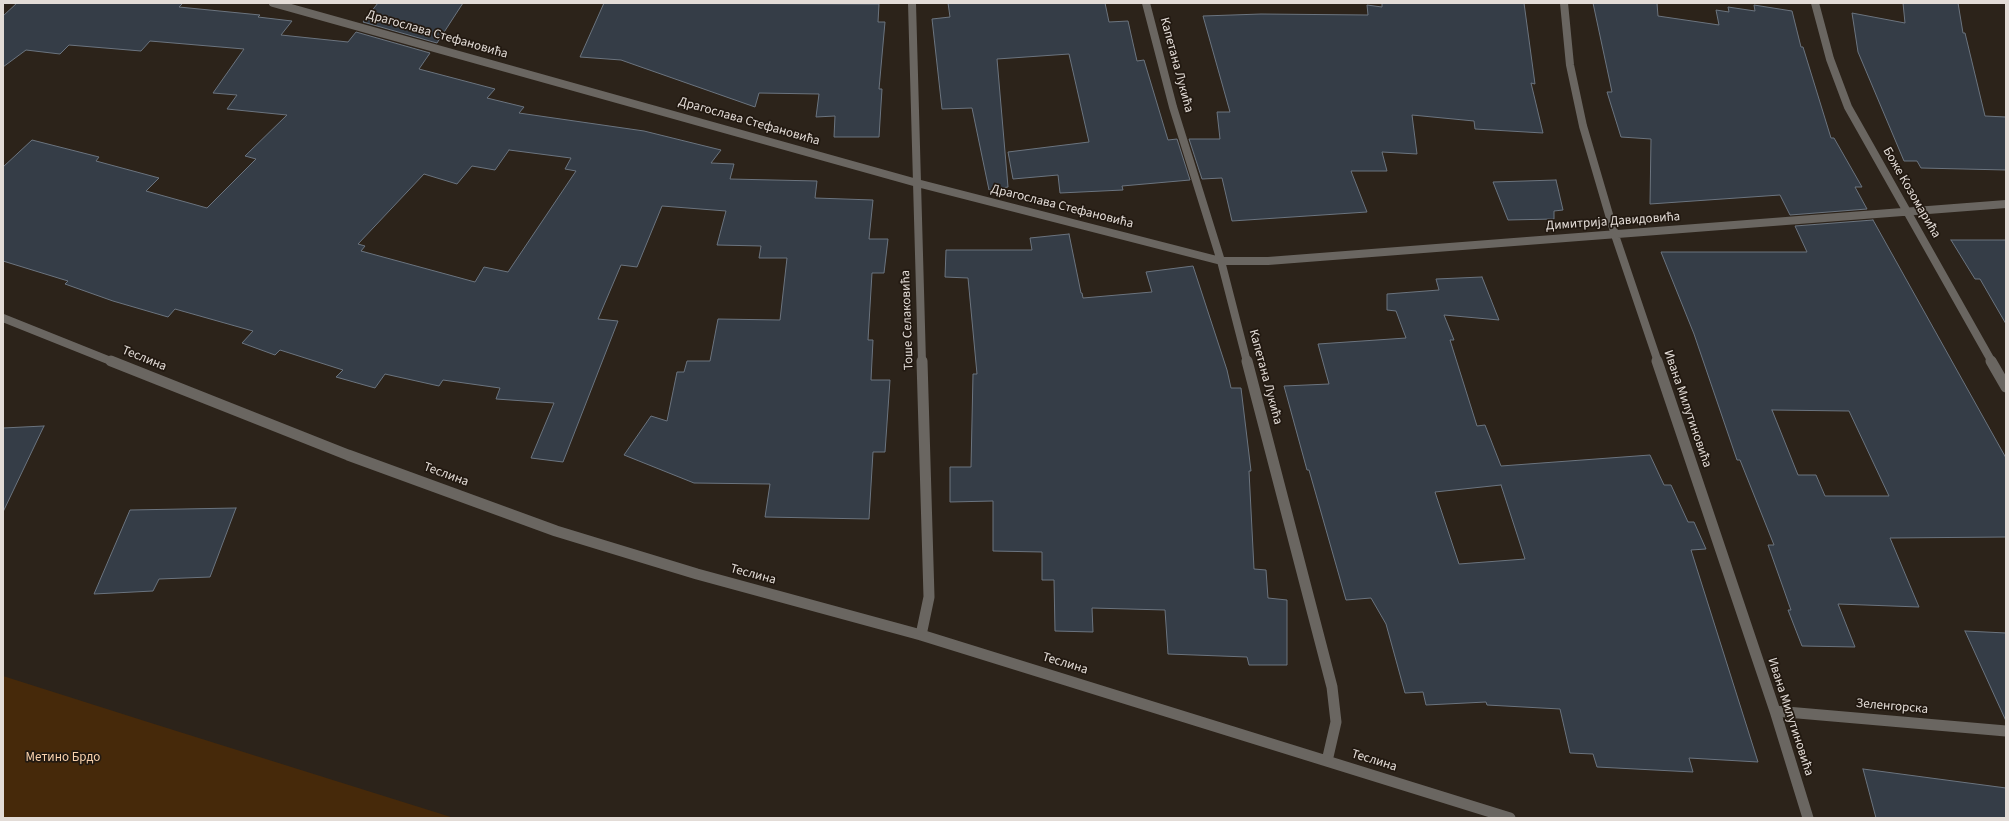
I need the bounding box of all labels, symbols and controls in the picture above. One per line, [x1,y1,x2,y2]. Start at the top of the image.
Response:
street label: Драгослава Стефановића [365,7,509,63]
street label: Капетана Лукића [1156,16,1196,114]
street label: Драгослава Стефановића [677,94,821,150]
street label: Боже Козомарића [1879,145,1943,241]
street label: Драгослава Стефановића [989,182,1135,232]
street label: Димитрија Давидовића [1545,210,1681,234]
street label: Тоше Селаковића [898,270,918,370]
street label: Капетана Лукића [1245,328,1285,426]
street label: Теслина [119,343,169,375]
street label: Ивана Милутиновића [1660,348,1714,470]
street label: Теслина [421,460,471,490]
street label: Теслина [728,561,778,589]
street label: Теслина [1040,650,1090,678]
street label: Ивана Милутиновића [1764,656,1816,778]
street label: Зеленгорска [1855,696,1929,718]
street label: Теслина [1349,747,1399,775]
park label: Метино Брдо [26,750,100,766]

